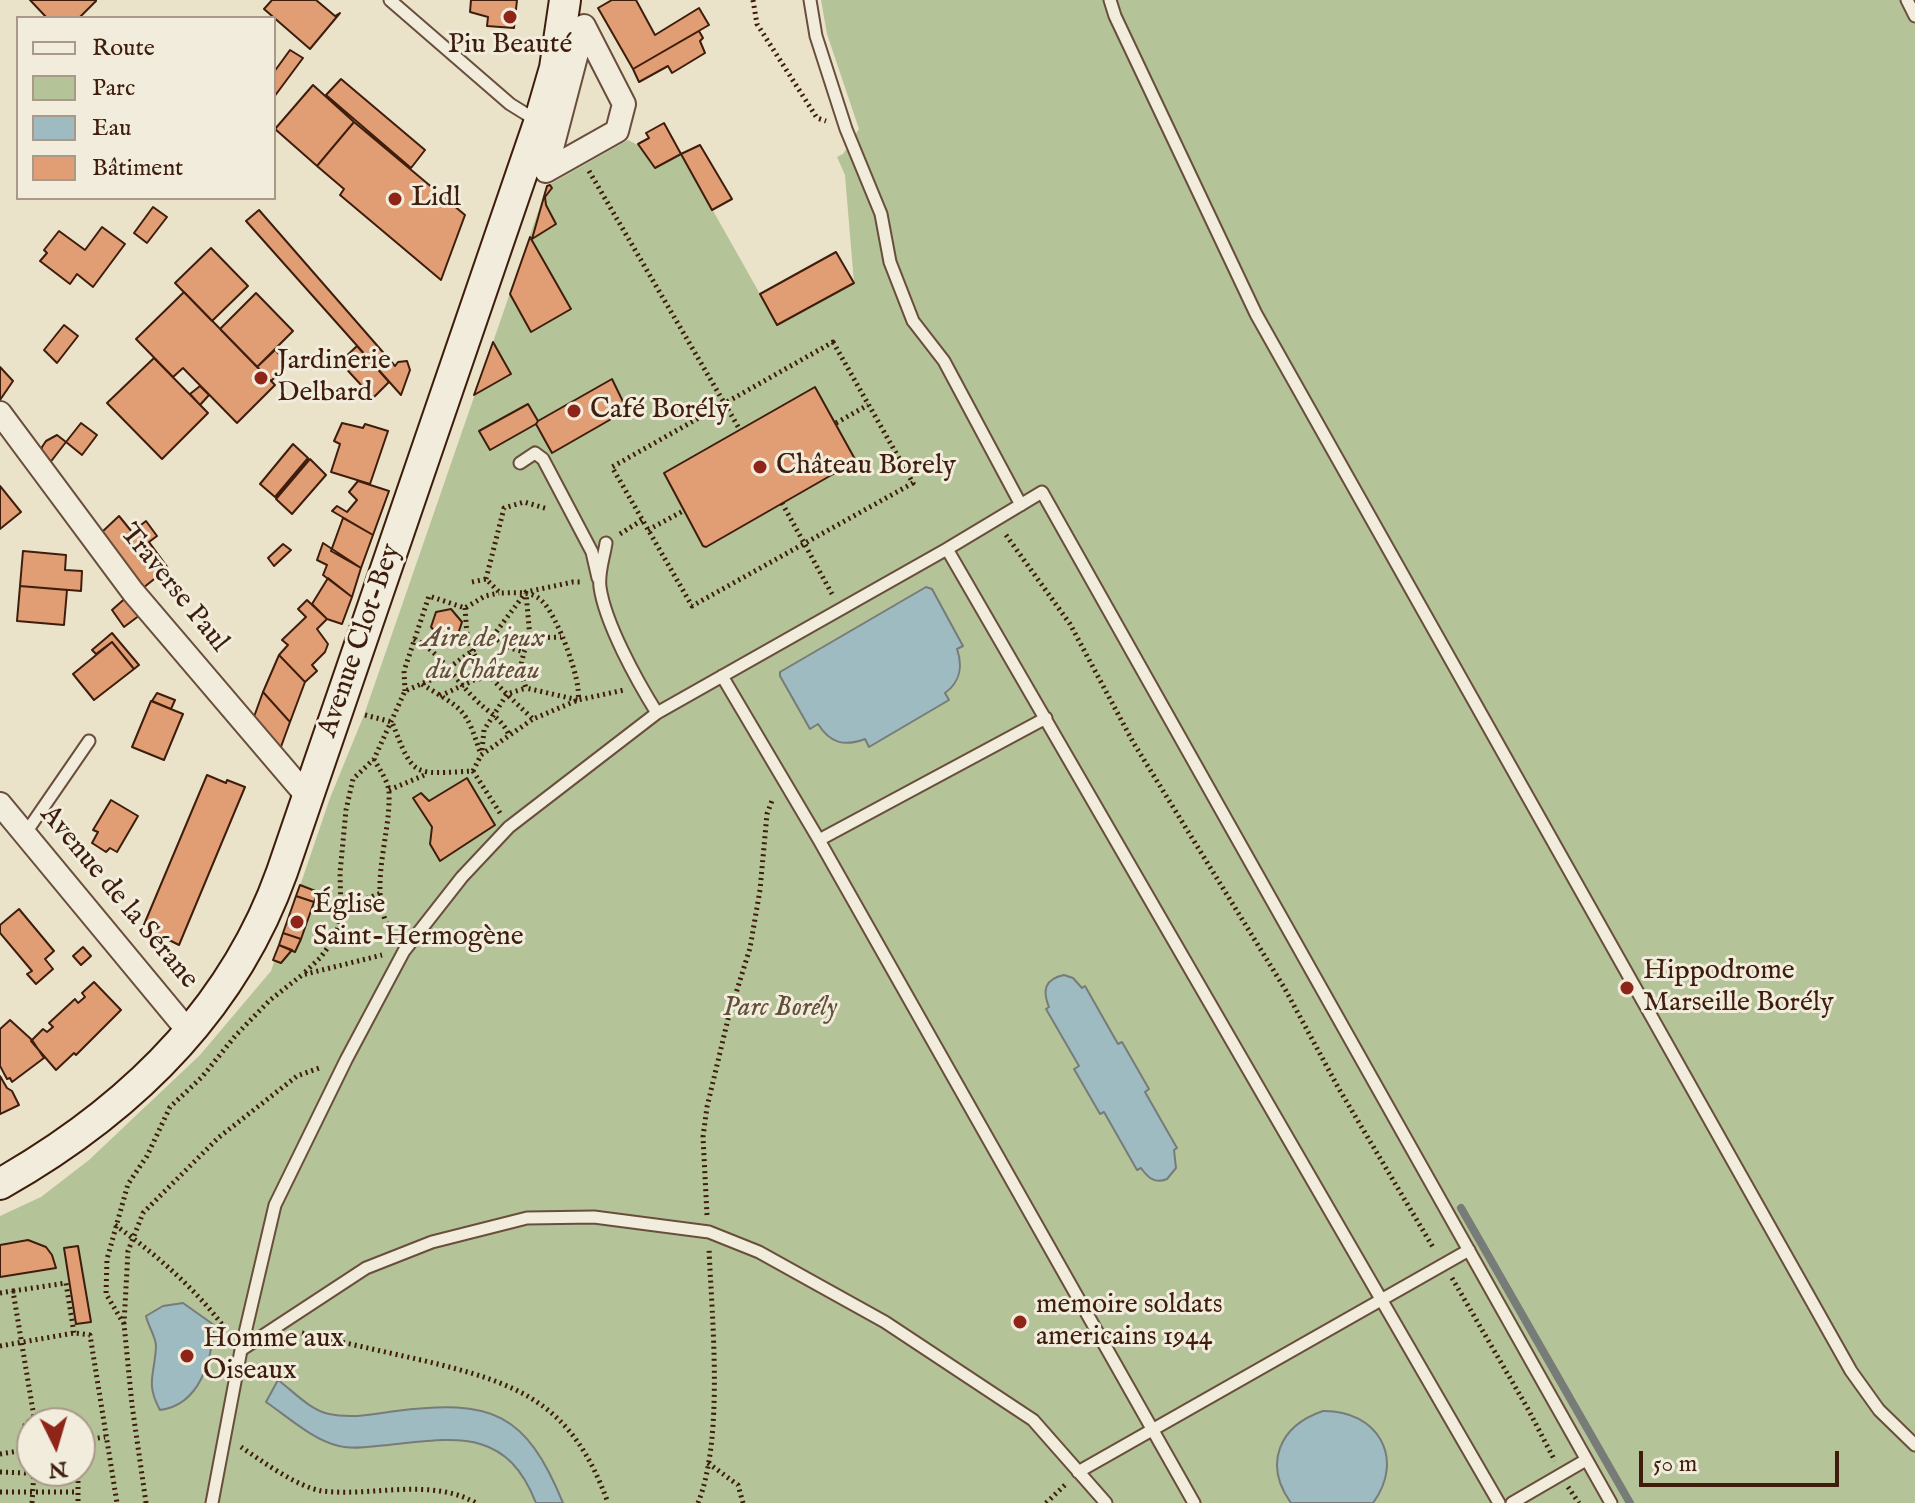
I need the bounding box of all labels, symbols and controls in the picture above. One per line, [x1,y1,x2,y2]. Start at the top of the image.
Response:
marker: Piu Beauté [501,8,519,26]
legend [16,16,276,200]
place label: Piu Beauté [448,29,572,63]
text: Route [92,33,155,64]
text: Parc [92,73,135,104]
text: Eau [92,113,131,144]
text: Bâtiment [92,153,183,184]
place label: Lidl [411,182,461,216]
marker: Lidl [386,190,404,208]
place label: Jardinerie Delbard [277,345,391,411]
marker: Jardinerie Delbard [252,369,270,387]
place label: Café Borély [590,394,729,428]
marker: Café Borély [565,402,583,420]
place label: Château Borely [776,450,956,484]
marker: Château Borely [751,458,769,476]
street label: Traverse Paul [111,518,235,660]
street label: Avenue Clot-Bey [312,540,410,742]
park label: Aire de jeux du Château [421,623,545,689]
street label: Avenue de la Sérane [32,800,204,996]
place label: Église Saint-Hermogène [313,889,524,955]
marker: Église Saint-Hermogène [288,913,306,931]
place label: Hippodrome Marseille Borély [1643,955,1834,1021]
marker: Hippodrome Marseille Borély [1618,979,1636,997]
park label: Parc Borély [723,992,837,1026]
place label: memoire soldats americains 1944 [1036,1289,1222,1355]
marker: memoire soldats americains 1944 [1011,1313,1029,1331]
place label: Homme aux Oiseaux [203,1323,344,1389]
marker: Homme aux Oiseaux [178,1347,196,1365]
north arrow [16,1407,96,1487]
scale bar [1643,1435,1843,1485]
text: 50 m [1653,1449,1697,1480]
text: N [47,1454,69,1484]

